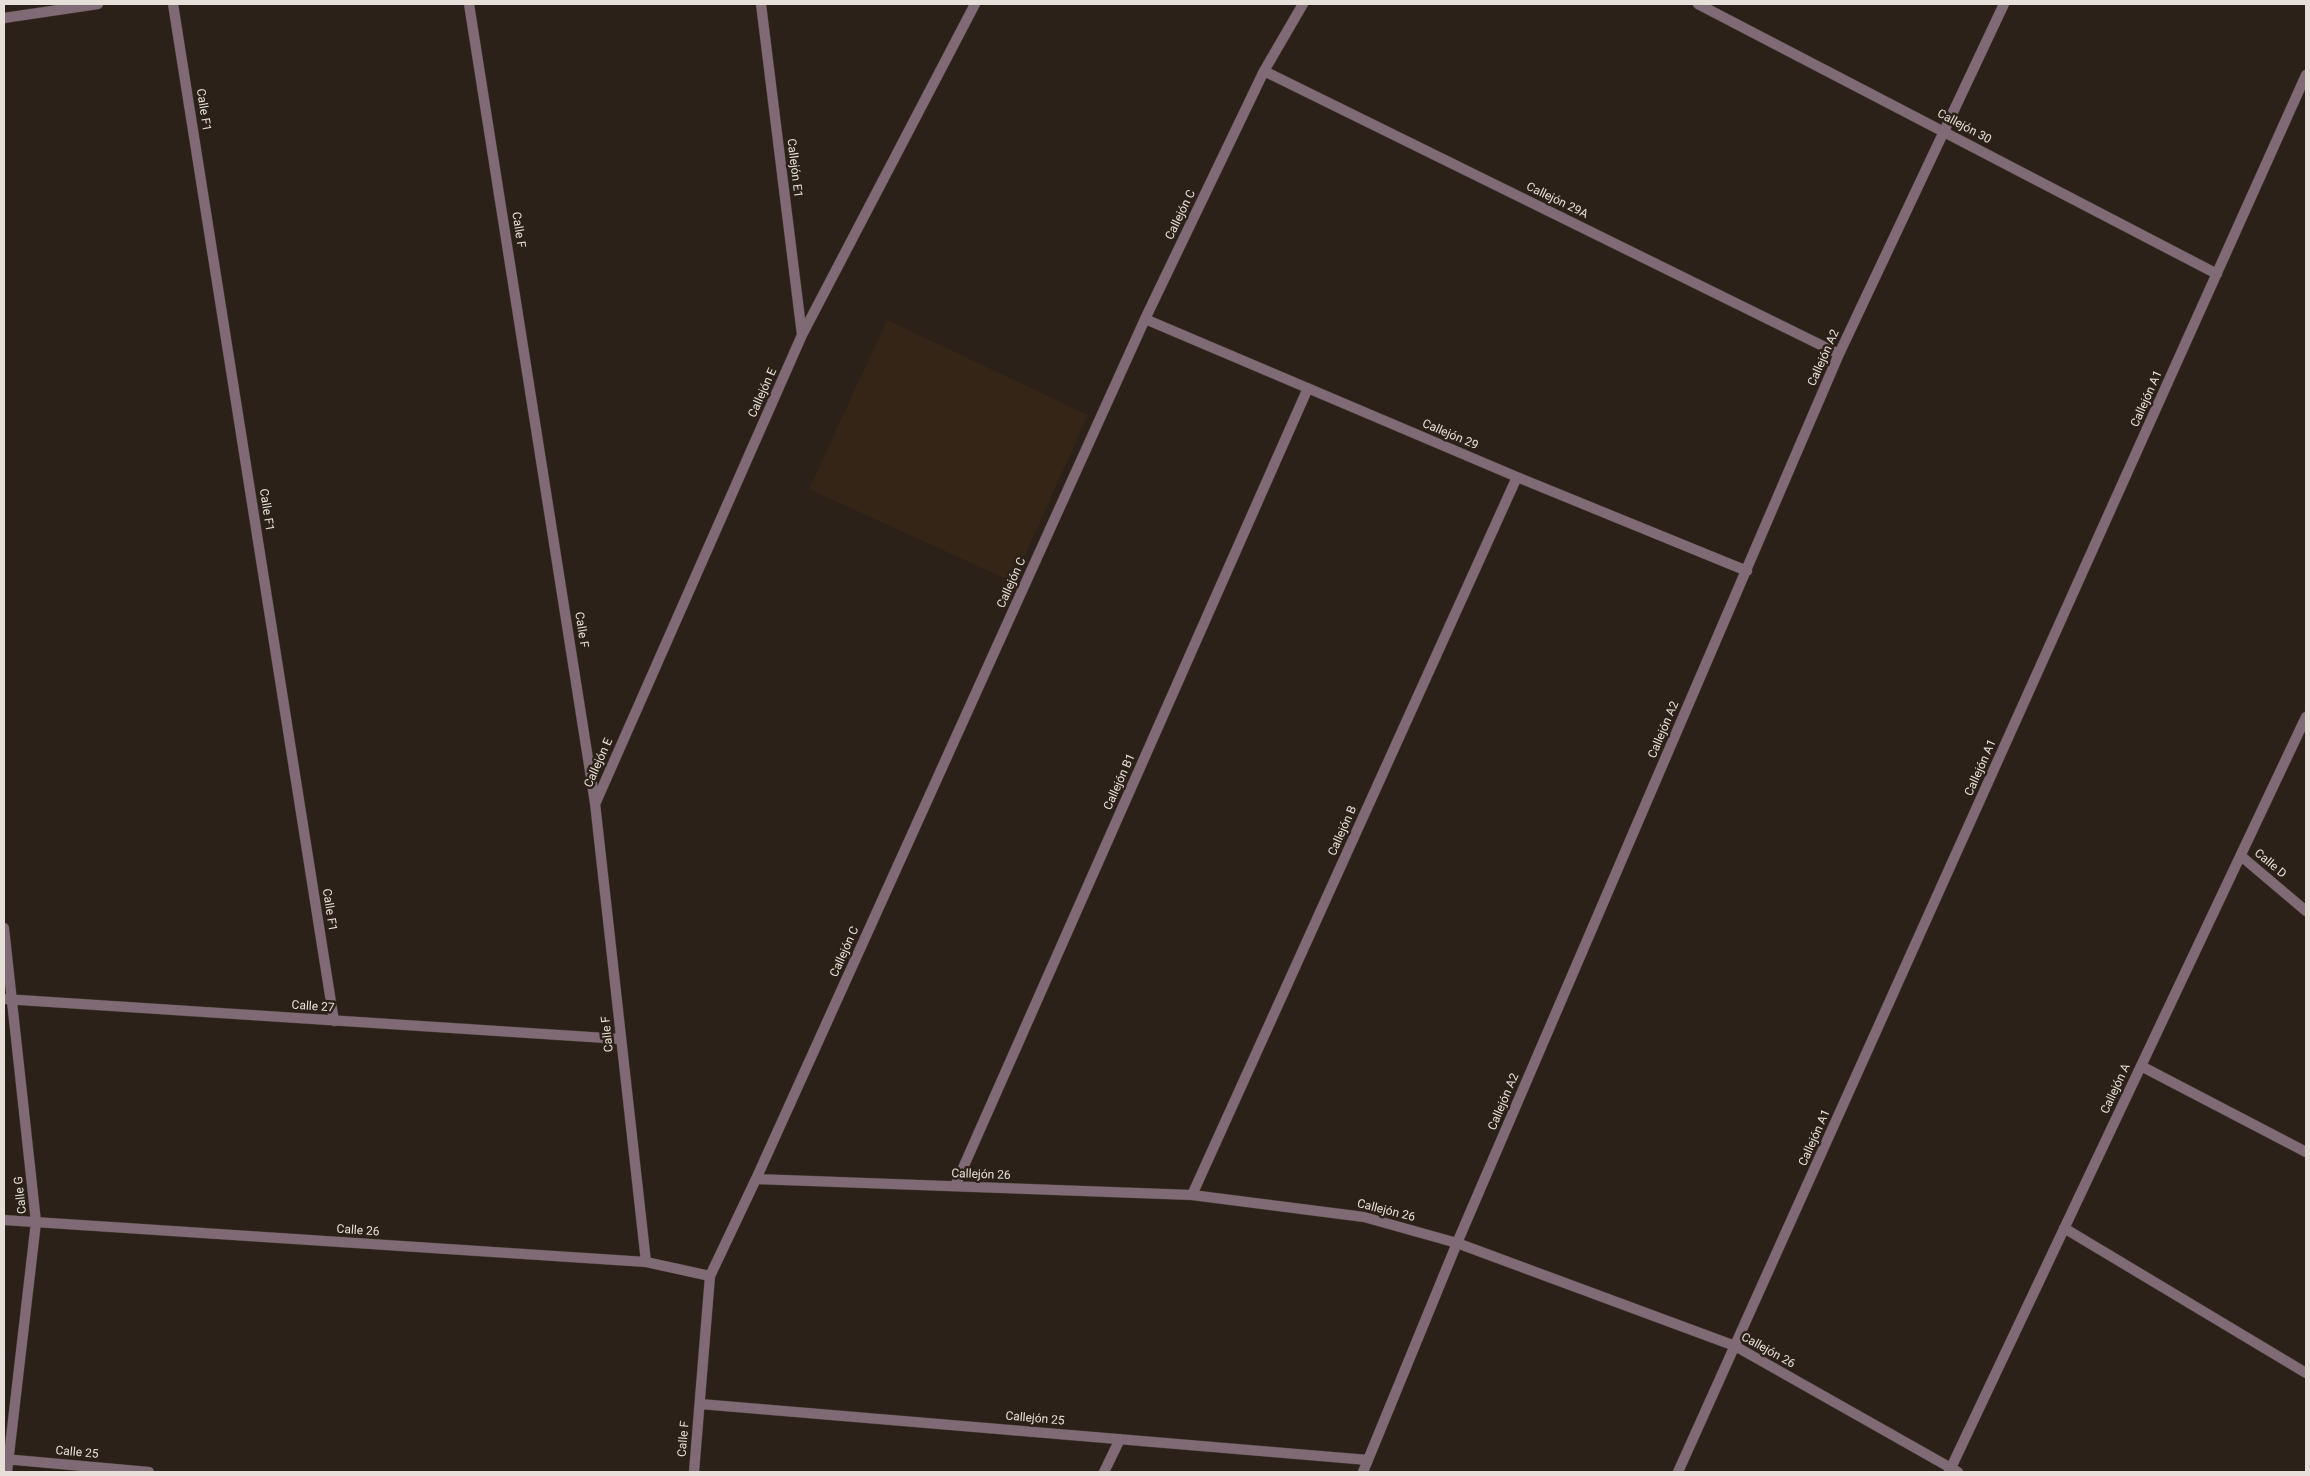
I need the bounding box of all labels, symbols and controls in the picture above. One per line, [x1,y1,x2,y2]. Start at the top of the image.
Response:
street label: Calle F1 [193,88,213,132]
street label: Callejón 30 [1934,107,1994,147]
street label: Callejón E1 [783,138,805,198]
street label: Callejón 29A [1524,180,1590,222]
street label: Callejón C [1163,188,1199,242]
street label: Calle F [508,211,528,249]
street label: Callejón A2 [1805,327,1843,389]
street label: Callejón E [746,366,780,420]
street label: Callejón A1 [2128,368,2166,430]
street label: Callejón 29 [1420,417,1480,453]
street label: Calle F1 [256,488,276,532]
street label: Callejón C [995,556,1029,610]
street label: Calle F [571,611,591,649]
street label: Callejón A2 [1646,699,1682,761]
street label: Callejón E [582,736,616,790]
street label: Callejón A1 [1962,737,2000,799]
street label: Callejón B1 [1101,752,1139,812]
street label: Callejón B [1326,804,1360,858]
street label: Calle D [2251,846,2289,882]
street label: Calle F1 [319,888,339,932]
street label: Callejón C [828,925,862,979]
street label: Calle 27 [291,998,335,1016]
street label: Calle F [599,1015,617,1053]
street label: Callejón A [2098,1062,2134,1116]
street label: Callejón A2 [1486,1071,1522,1133]
street label: Callejón A1 [1796,1107,1834,1169]
street label: Callejón 26 [951,1167,1011,1183]
street label: Calle G [12,1176,30,1214]
street label: Callejón 26 [1355,1197,1417,1225]
street label: Calle 26 [336,1222,380,1240]
street label: Callejón 26 [1739,1330,1797,1372]
street label: Callejón 25 [1005,1409,1065,1429]
street label: Calle F [675,1420,693,1458]
street label: Calle 25 [55,1444,99,1462]

